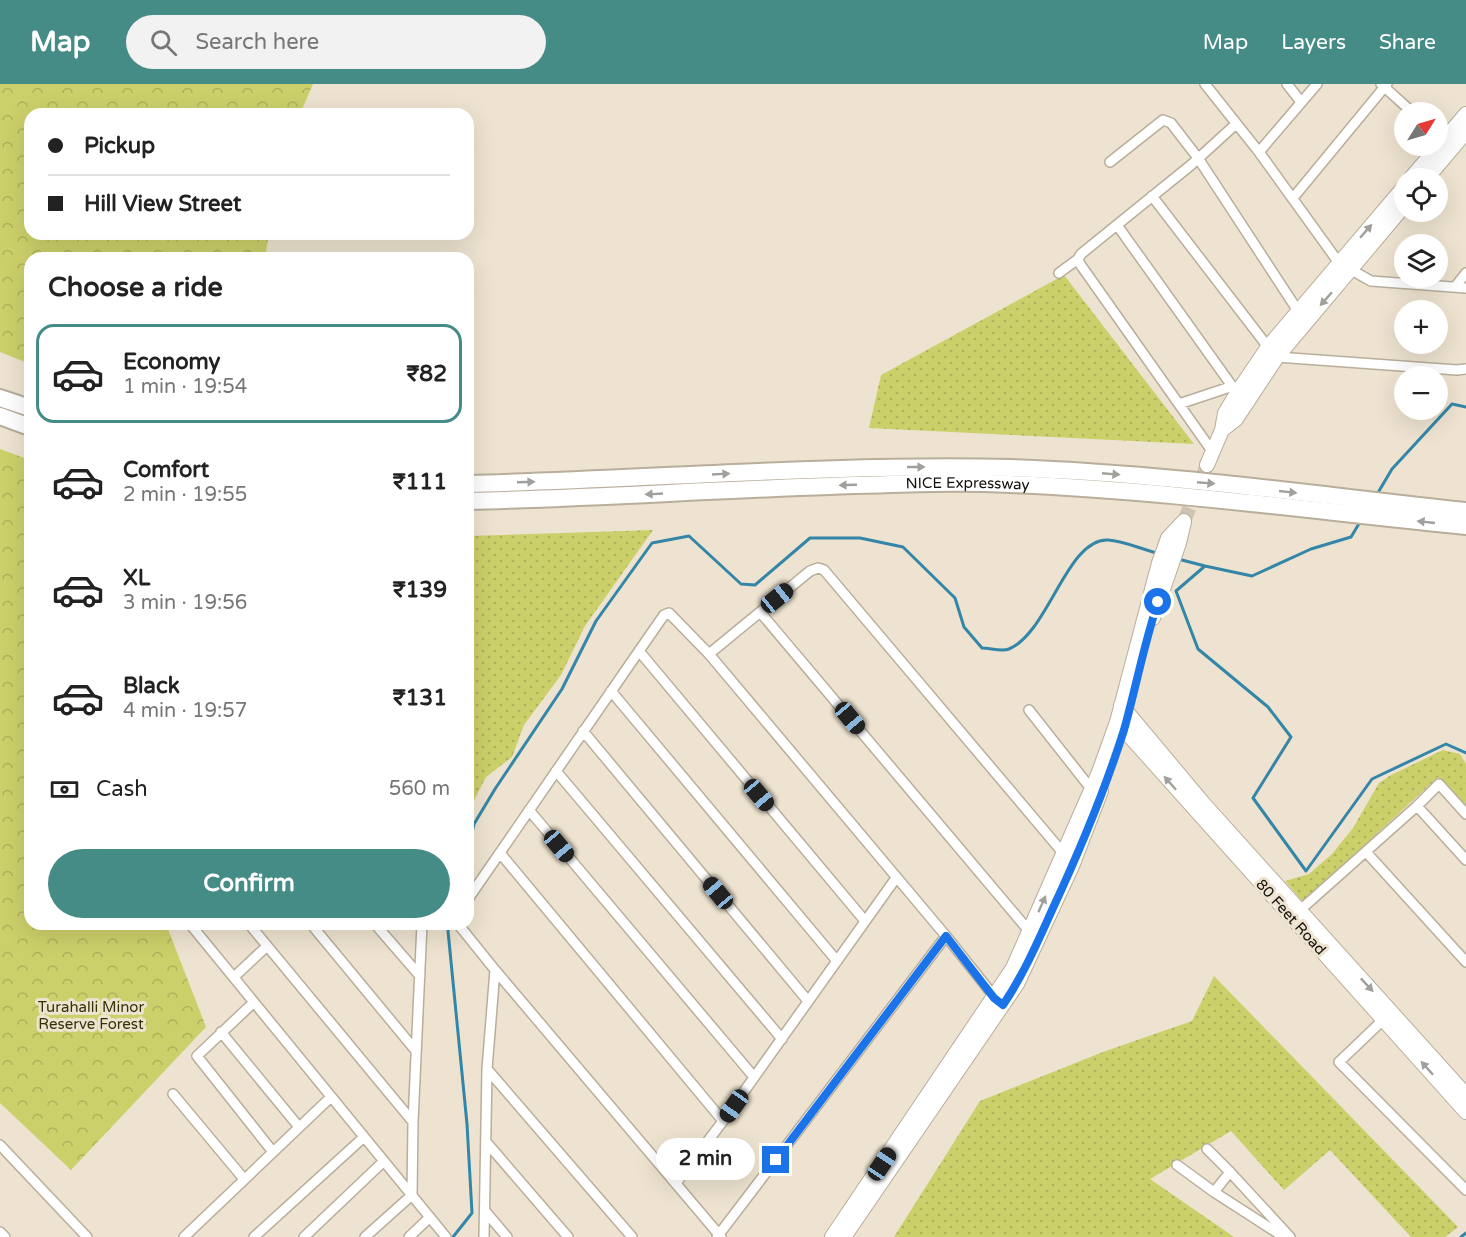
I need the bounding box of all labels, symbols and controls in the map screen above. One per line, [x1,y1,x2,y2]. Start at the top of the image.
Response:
search box [126,15,546,69]
text: Map [30,25,90,59]
icon: search [147,26,180,59]
text: Search here [195,29,319,55]
text: Map [1203,30,1248,55]
text: Layers [1281,30,1346,55]
text: Share [1379,30,1436,55]
north arrow [1394,102,1448,156]
map controls [1394,102,1448,420]
text: Pickup [84,133,155,159]
button: locate [1394,168,1448,222]
text: Hill View Street [84,191,241,217]
one-way arrow [1359,224,1372,239]
button: layers [1394,234,1448,288]
text: Choose a ride [48,271,223,304]
one-way arrow [1319,292,1333,307]
button: + [1394,300,1448,354]
icon: car [51,347,105,401]
text: Economy [123,349,220,375]
text: ₹82 [406,361,447,387]
button: − [1394,366,1448,420]
text: 1 min · 19:54 [123,375,247,399]
icon: car [51,455,105,509]
text: Comfort [123,457,209,483]
one-way arrow [907,462,926,472]
text: ₹111 [393,469,447,495]
one-way arrow [712,469,731,478]
one-way arrow [1101,469,1120,479]
street label: NICE Expressway [905,474,1030,494]
one-way arrow [517,478,536,487]
one-way arrow [1196,478,1215,488]
one-way arrow [839,480,858,490]
text: 2 min · 19:55 [123,483,247,507]
one-way arrow [1279,487,1298,496]
one-way arrow [644,489,663,498]
one-way arrow [1416,517,1435,527]
icon: car [51,563,105,617]
text: XL [123,565,150,591]
text: ₹139 [393,577,447,603]
car [757,580,797,616]
route start [1144,588,1171,615]
text: 3 min · 19:56 [123,591,247,615]
icon: car [51,671,105,725]
text: Black [123,673,180,699]
text: ₹131 [393,685,447,711]
car [832,698,868,738]
text: 4 min · 19:57 [123,699,247,723]
icon: cash [48,773,81,806]
car [741,775,777,815]
text: Cash [96,776,148,802]
one-way arrow [1164,776,1177,791]
text: 560 m [389,777,450,801]
car [541,826,577,866]
button: Confirm [48,849,450,918]
car [700,873,736,913]
street label: 80 Feet Road [1252,875,1330,959]
one-way arrow [1037,895,1046,912]
one-way arrow [1360,977,1373,992]
park label: Turahalli Minor Reserve Forest [38,998,144,1033]
one-way arrow [1420,1061,1434,1076]
car [716,1086,752,1126]
callout: 2 min [656,1139,755,1181]
car [864,1144,900,1184]
route end [762,1146,789,1173]
text: 2 min [679,1147,732,1171]

